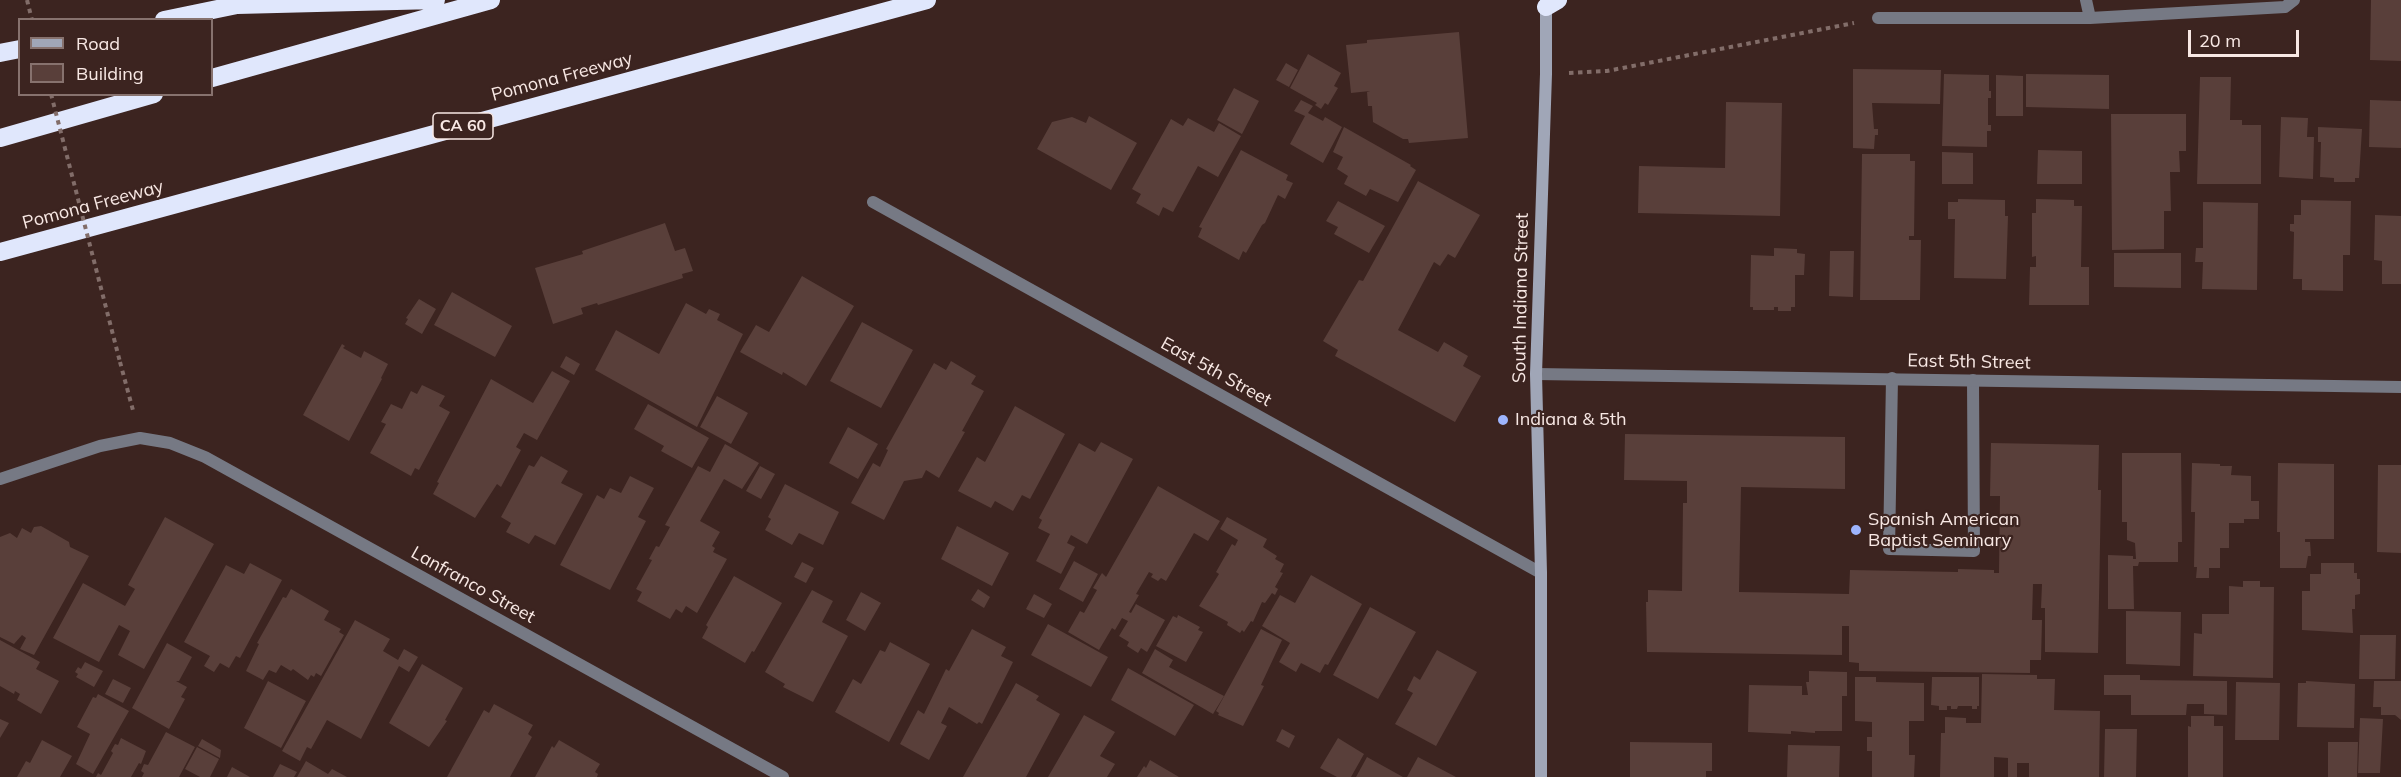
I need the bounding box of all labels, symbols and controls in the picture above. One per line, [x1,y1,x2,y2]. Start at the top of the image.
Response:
legend [18,18,213,96]
scale bar [2191,18,2302,56]
text: 20 m [2199,29,2241,52]
text: Road [76,32,120,55]
street label: Pomona Freeway [489,48,635,106]
text: Building [76,62,144,85]
road number: CA 60 [433,113,493,139]
street label: Pomona Freeway [20,176,166,234]
street label: South Indiana Street [1509,213,1533,383]
street label: East 5th Street [1157,333,1275,411]
street label: East 5th Street [1907,350,2031,374]
place label: Indiana & 5th [1515,409,1627,431]
marker: Indiana & 5th [1496,413,1510,427]
place label: Spanish American Baptist Seminary [1868,509,2020,552]
marker: Spanish American Baptist Seminary [1849,523,1863,537]
street label: Lanfranco Street [407,542,539,628]

